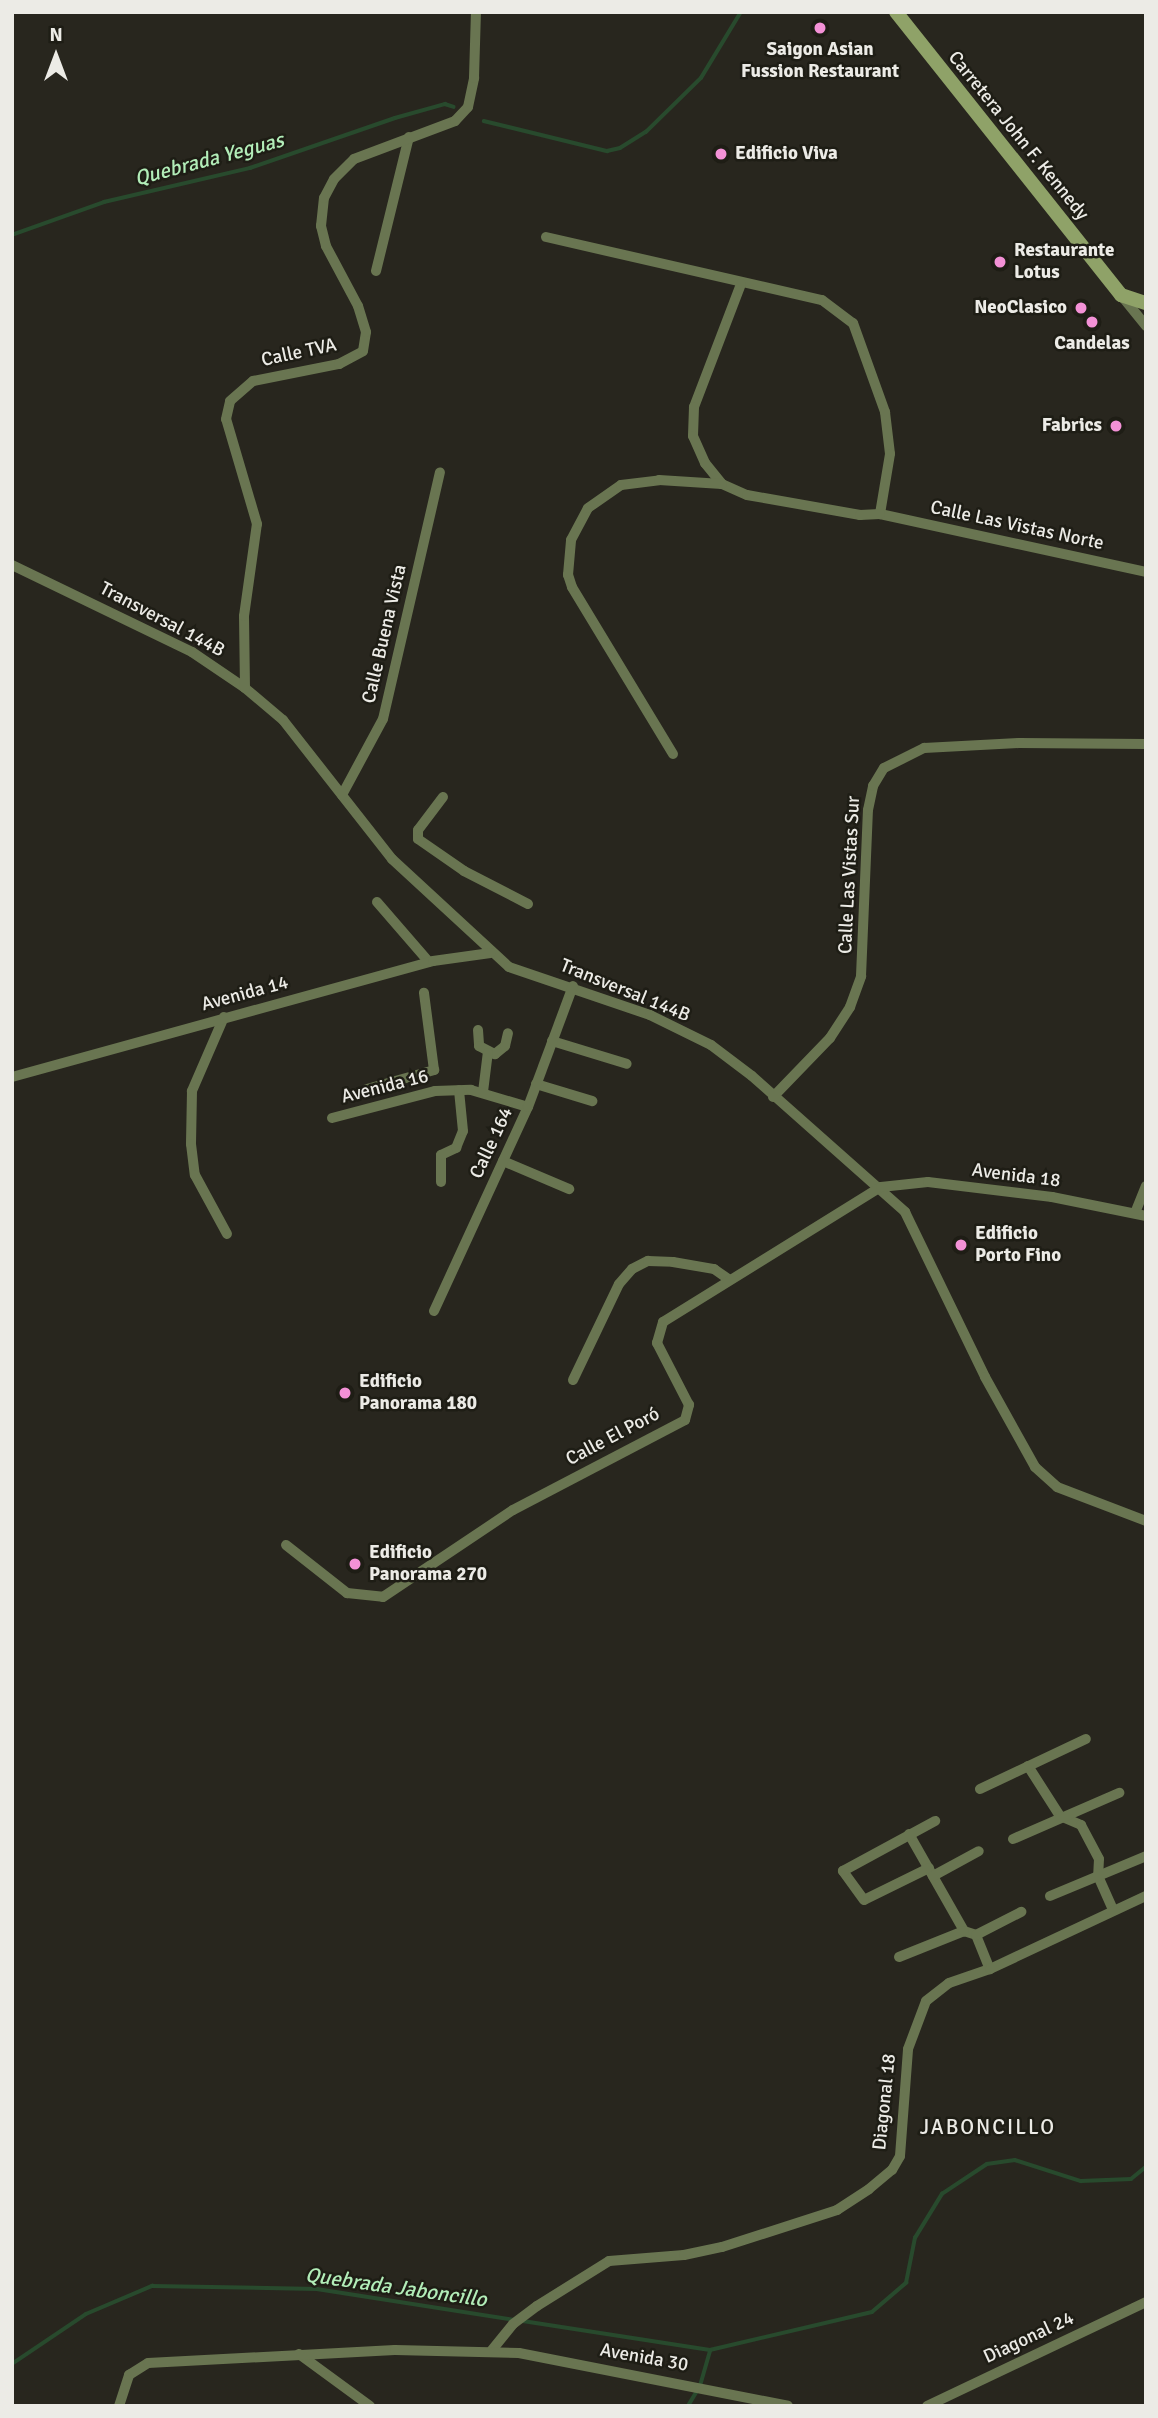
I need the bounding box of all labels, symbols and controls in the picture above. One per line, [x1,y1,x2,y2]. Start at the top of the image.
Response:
marker: Saigon Asian Fussion Restaurant [812,20,828,36]
north arrow [21,21,91,91]
text: N [49,23,63,47]
place label: Saigon Asian Fussion Restaurant [741,39,899,83]
street label: Carretera John F. Kennedy [943,47,1093,225]
water label: Quebrada Yeguas [132,127,286,191]
place label: Edificio Viva [735,143,838,165]
marker: Edificio Viva [713,146,729,162]
place label: Restaurante Lotus [1014,240,1114,284]
marker: Restaurante Lotus [992,254,1008,270]
place label: NeoClasico [974,297,1067,319]
marker: NeoClasico [1073,300,1089,316]
marker: Candelas [1084,314,1100,330]
place label: Candelas [1054,333,1130,355]
street label: Calle TVA [259,334,339,372]
place label: Fabrics [1042,415,1102,437]
marker: Fabrics [1108,418,1124,434]
street label: Calle Las Vistas Norte [928,496,1106,556]
street label: Calle Buena Vista [358,562,412,706]
street label: Transversal 144B [96,577,228,663]
street label: Calle Las Vistas Sur [834,795,866,955]
street label: Transversal 144B [557,954,693,1028]
street label: Avenida 14 [199,971,291,1017]
street label: Avenida 16 [339,1065,431,1109]
street label: Calle 164 [466,1104,518,1182]
street label: Avenida 18 [970,1159,1062,1193]
place label: Edificio Porto Fino [975,1223,1061,1267]
marker: Edificio Porto Fino [953,1237,969,1253]
place label: Edificio Panorama 180 [359,1371,477,1415]
marker: Edificio Panorama 180 [337,1385,353,1401]
street label: Calle El Poró [562,1403,664,1471]
place label: Edificio Panorama 270 [369,1542,487,1586]
marker: Edificio Panorama 270 [347,1556,363,1572]
street label: Diagonal 18 [869,2052,901,2152]
district label: JABONCILLO [921,2114,1055,2140]
water label: Quebrada Jaboncillo [304,2262,488,2312]
street label: Diagonal 24 [980,2307,1078,2369]
street label: Avenida 30 [598,2339,690,2377]

